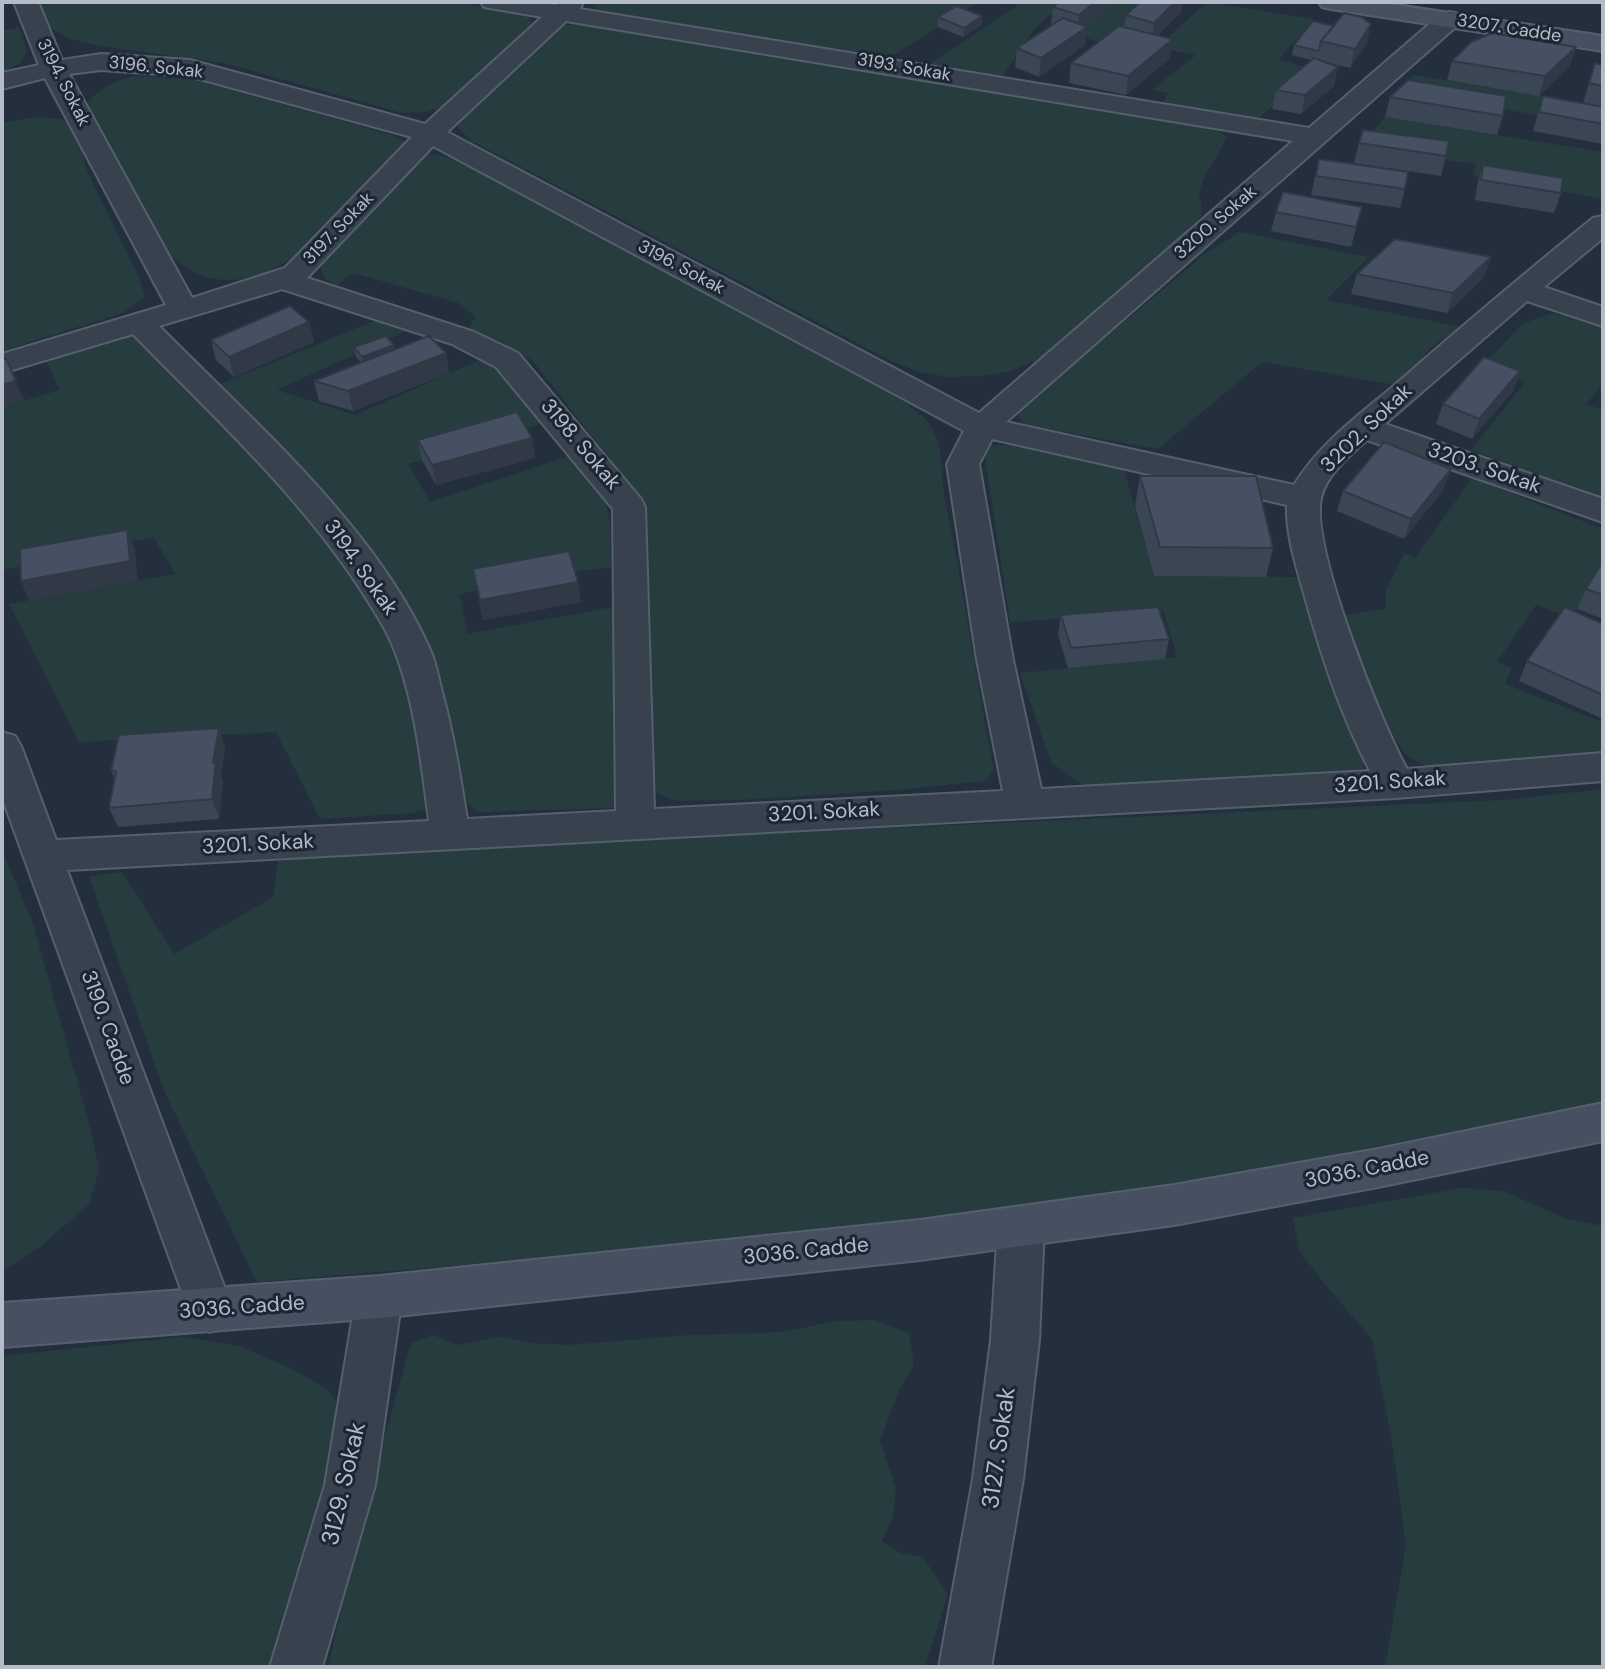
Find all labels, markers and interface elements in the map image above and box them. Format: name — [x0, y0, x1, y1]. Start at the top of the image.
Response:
street label: 3207. Cadde — [1455, 10, 1563, 48]
street label: 3194. Sokak — [32, 36, 94, 130]
street label: 3193. Sokak — [855, 49, 953, 87]
street label: 3196. Sokak — [108, 52, 204, 84]
street label: 3200. Sokak — [1170, 181, 1262, 265]
street label: 3197. Sokak — [299, 188, 379, 270]
street label: 3196. Sokak — [634, 236, 728, 300]
street label: 3202. Sokak — [1316, 379, 1418, 479]
street label: 3198. Sokak — [535, 394, 625, 496]
street label: 3203. Sokak — [1424, 438, 1544, 500]
street label: 3194. Sokak — [318, 515, 402, 621]
street label: 3201. Sokak — [1333, 767, 1447, 799]
street label: 3201. Sokak — [767, 797, 881, 829]
street label: 3201. Sokak — [201, 829, 315, 861]
street label: 3190. Cadde — [75, 967, 139, 1089]
street label: 3036. Cadde — [1303, 1146, 1431, 1194]
street label: 3036. Cadde — [742, 1233, 870, 1271]
street label: 3036. Cadde — [178, 1291, 306, 1325]
street label: 3127. Sokak — [977, 1385, 1023, 1511]
street label: 3129. Sokak — [317, 1420, 373, 1548]

